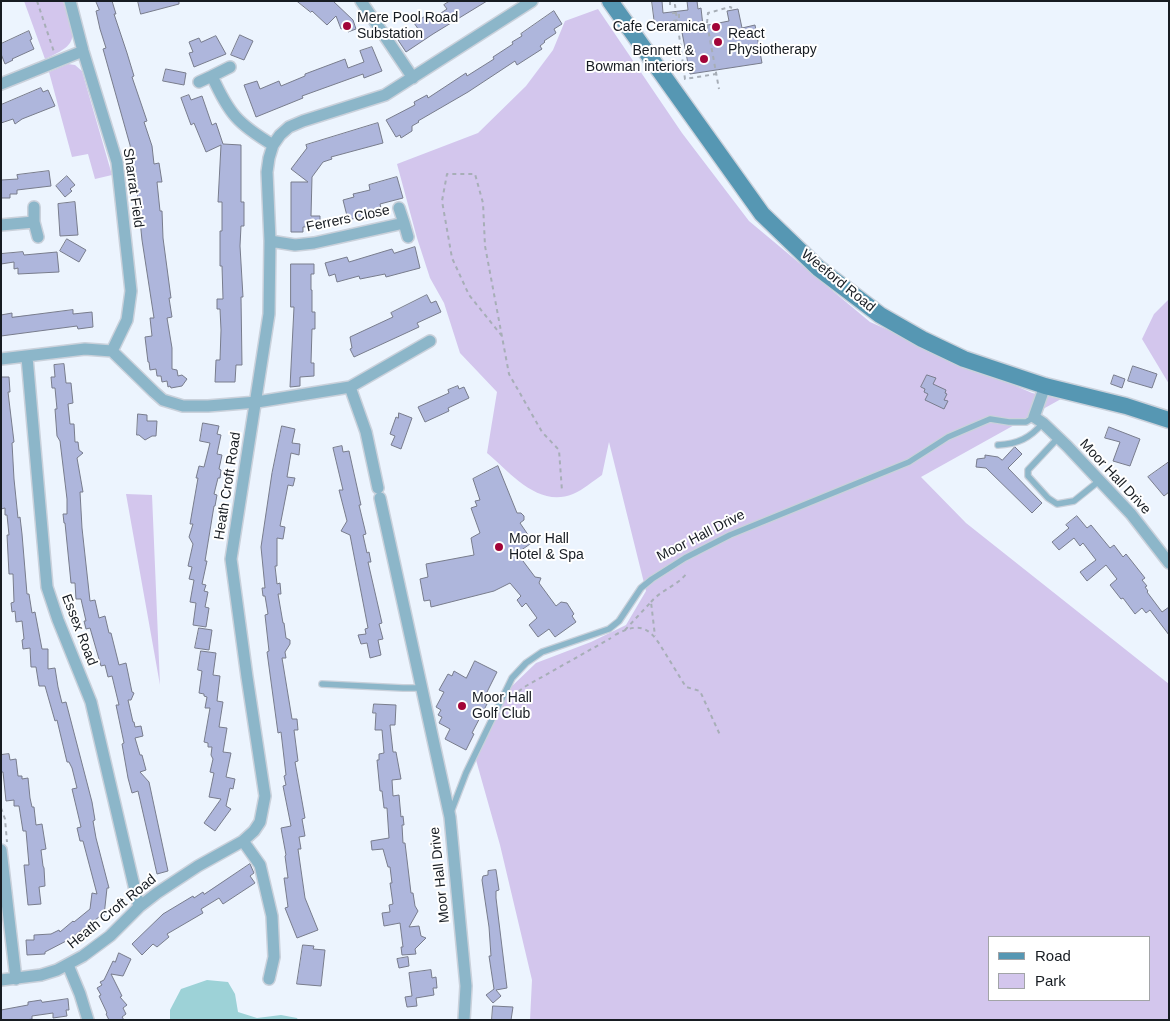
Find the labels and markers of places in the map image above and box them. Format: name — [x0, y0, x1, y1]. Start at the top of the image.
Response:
place label: Mere Pool Road Substation — [357, 10, 458, 42]
place label: Cafe Ceramica — [613, 19, 706, 35]
marker: Mere Pool Road Substation — [341, 20, 353, 32]
marker: Cafe Ceramica — [710, 21, 722, 33]
place label: React Physiotherapy — [728, 26, 817, 58]
marker: React Physiotherapy — [712, 36, 724, 48]
place label: Bennett & Bowman interiors — [586, 43, 694, 75]
marker: Bennett & Bowman interiors — [698, 53, 710, 65]
place label: Moor Hall Hotel & Spa — [509, 531, 584, 564]
marker: Moor Hall Hotel & Spa — [493, 541, 505, 553]
place label: Moor Hall Golf Club — [472, 690, 532, 722]
marker: Moor Hall Golf Club — [456, 700, 468, 712]

